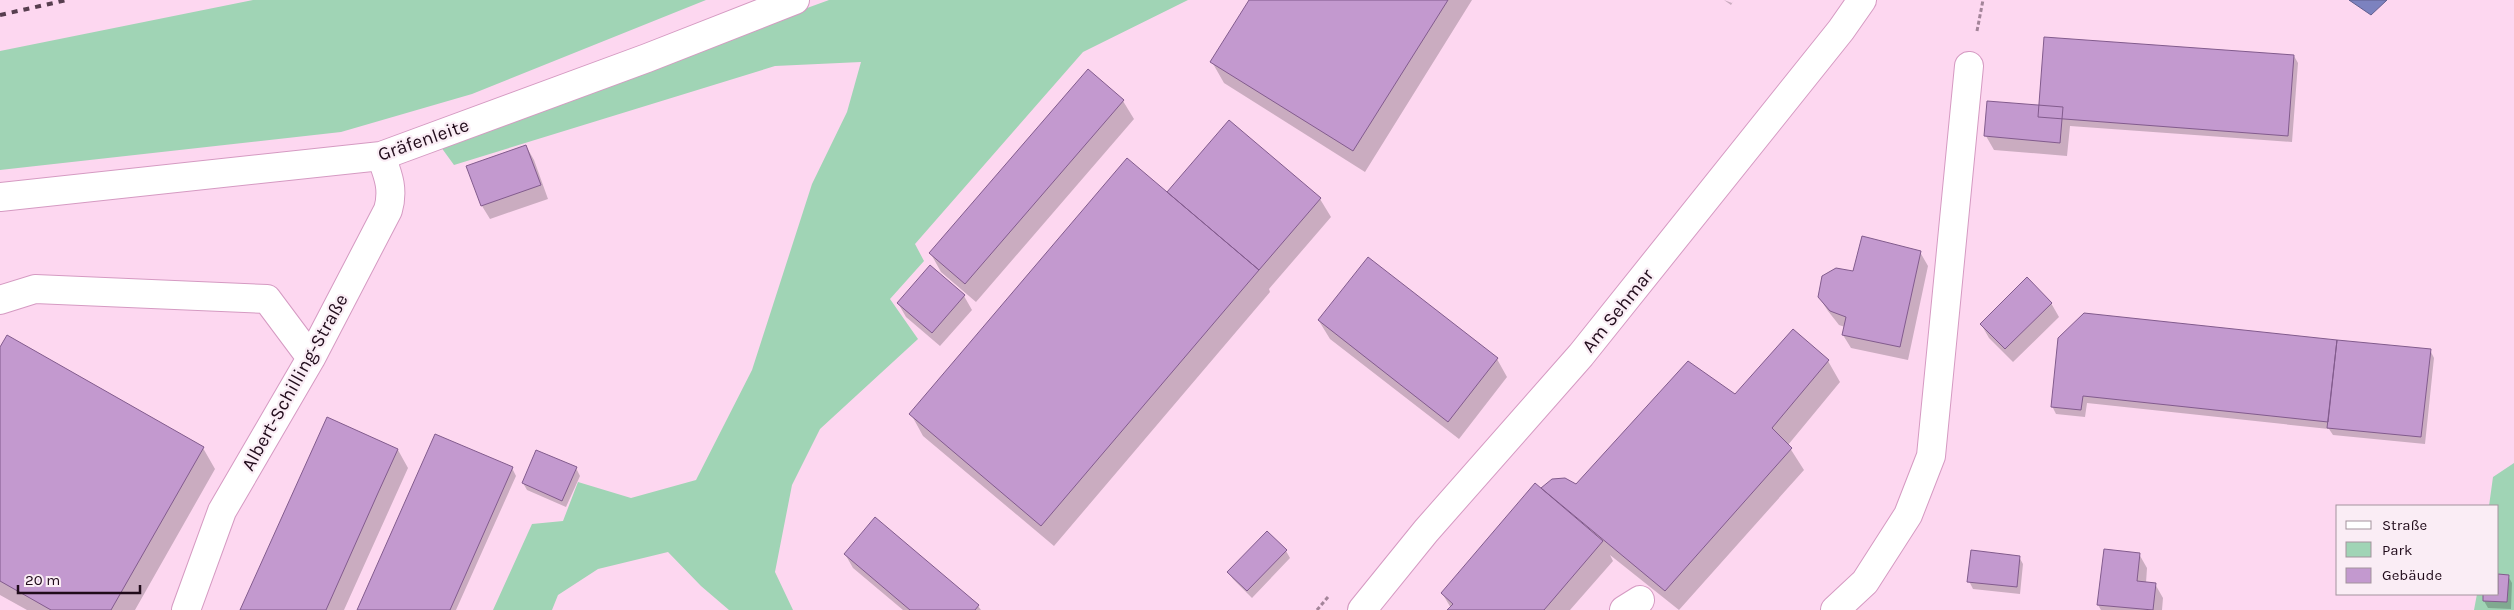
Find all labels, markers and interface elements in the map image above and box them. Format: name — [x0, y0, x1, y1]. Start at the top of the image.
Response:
street label: Gräfenleite — [375, 114, 472, 166]
street label: Am Sehmar — [1577, 264, 1658, 357]
street label: Albert-Schilling-Straße — [237, 290, 353, 475]
legend — [2336, 505, 2499, 595]
text: Straße — [2382, 516, 2427, 534]
text: Park — [2382, 541, 2412, 559]
scale bar — [18, 562, 140, 594]
text: Gebäude — [2382, 566, 2442, 584]
text: 20 m — [25, 571, 60, 589]

